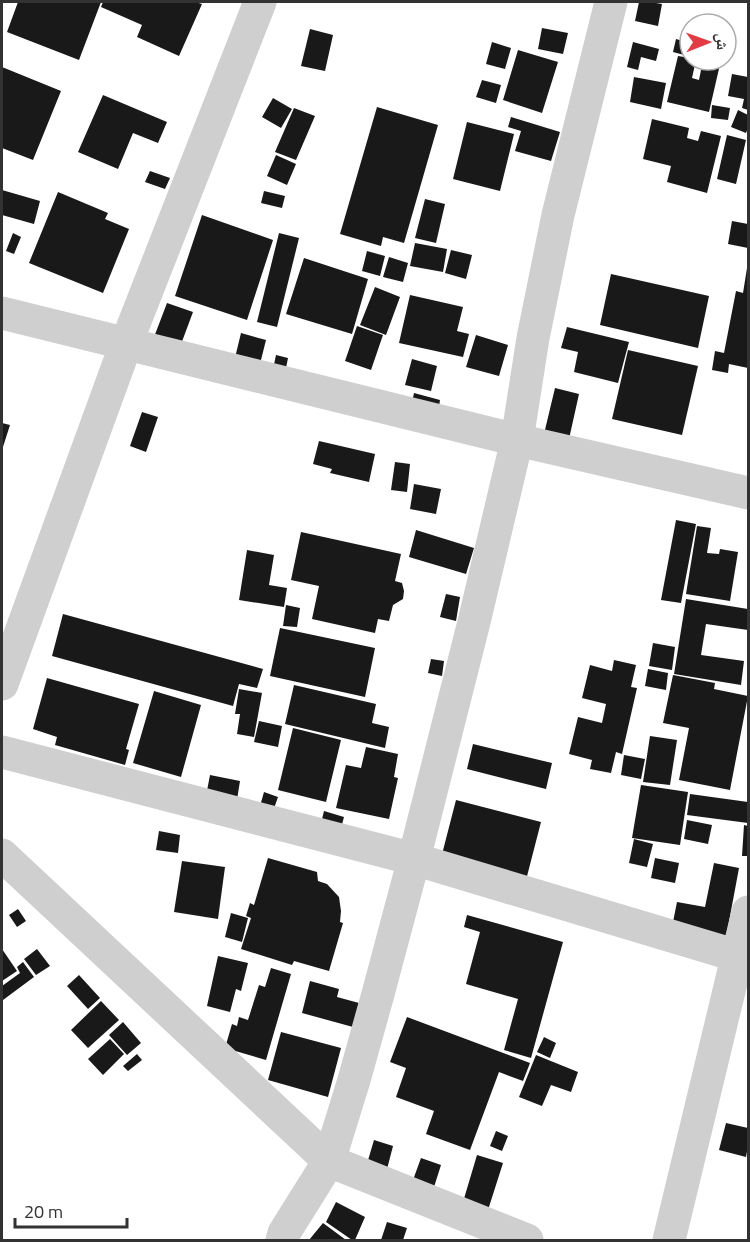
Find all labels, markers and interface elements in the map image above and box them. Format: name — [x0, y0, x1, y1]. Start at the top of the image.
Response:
north arrow — [678, 12, 738, 72]
text: ش — [711, 33, 735, 50]
scale bar — [15, 1191, 128, 1229]
text: 20 m — [24, 1198, 63, 1225]

